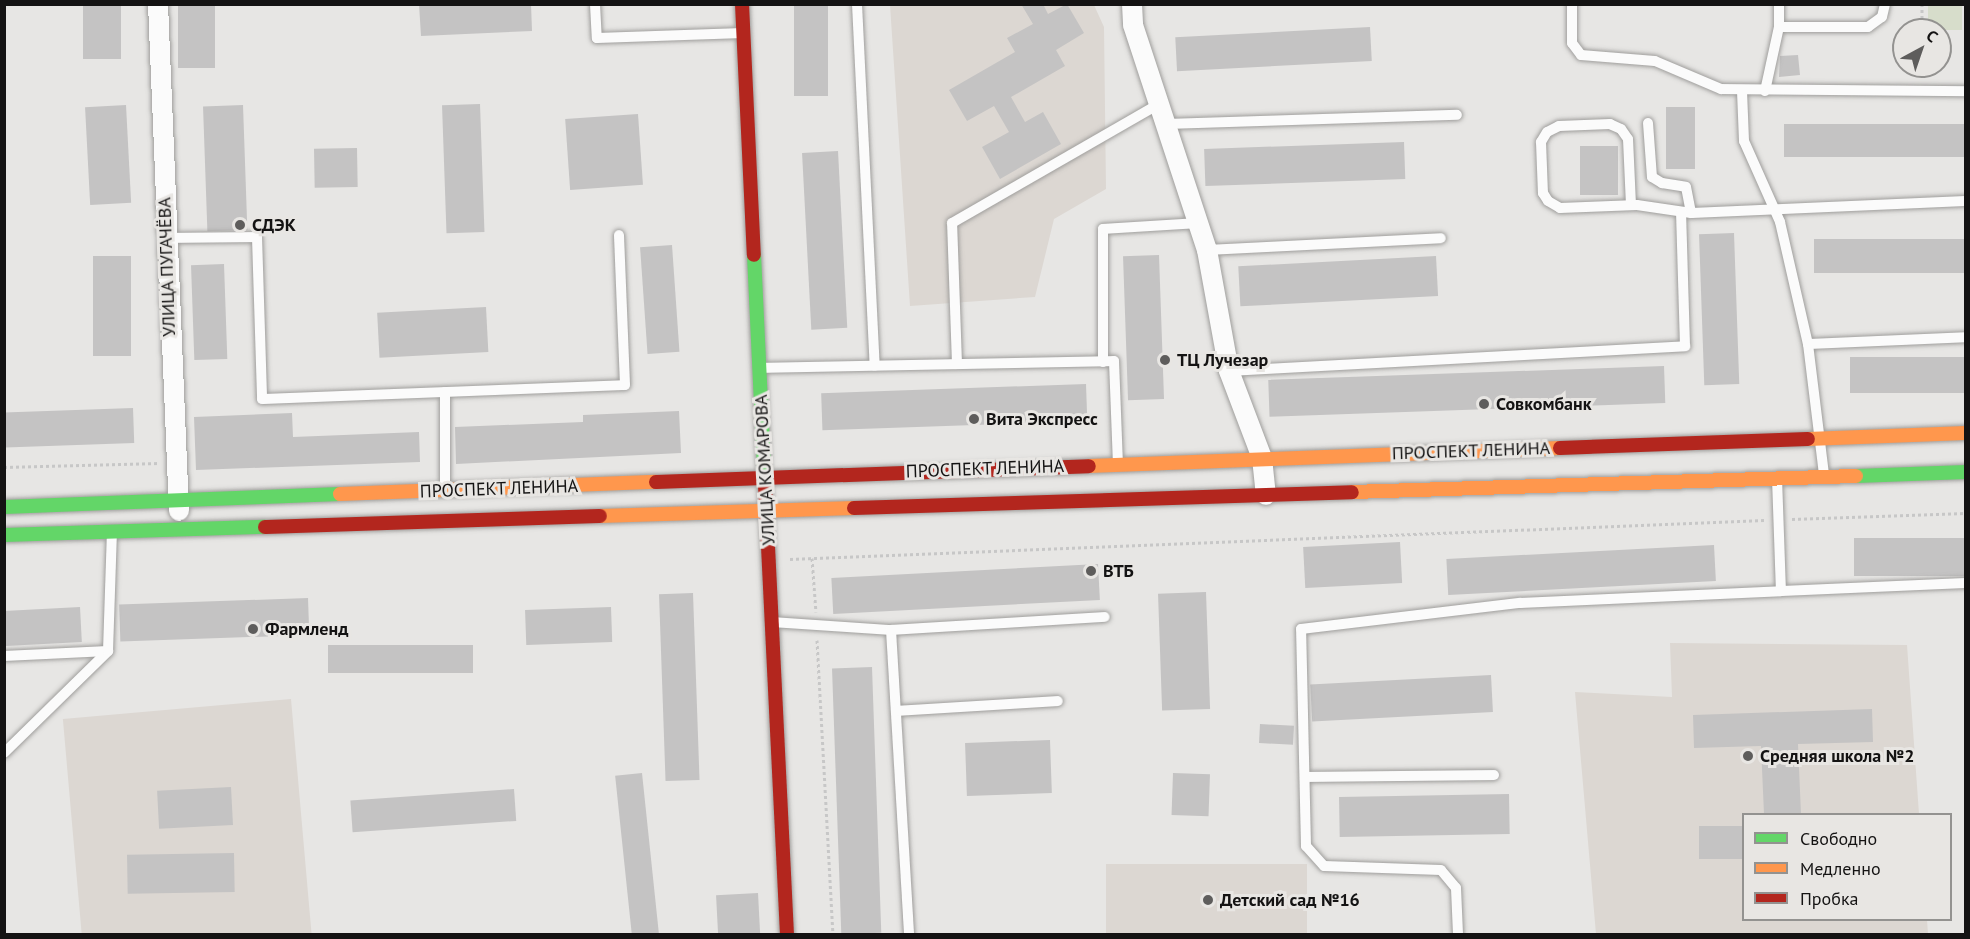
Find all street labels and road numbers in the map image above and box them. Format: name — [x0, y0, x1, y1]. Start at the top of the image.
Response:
street label: УЛИЦА ПУГАЧЁВА — [154, 197, 180, 337]
street label: УЛИЦА КОМАРОВА — [750, 394, 780, 546]
street label: ПРОСПЕКТ ЛЕНИНА — [1391, 437, 1551, 465]
street label: ПРОСПЕКТ ЛЕНИНА — [905, 455, 1065, 483]
street label: ПРОСПЕКТ ЛЕНИНА — [419, 475, 579, 503]

